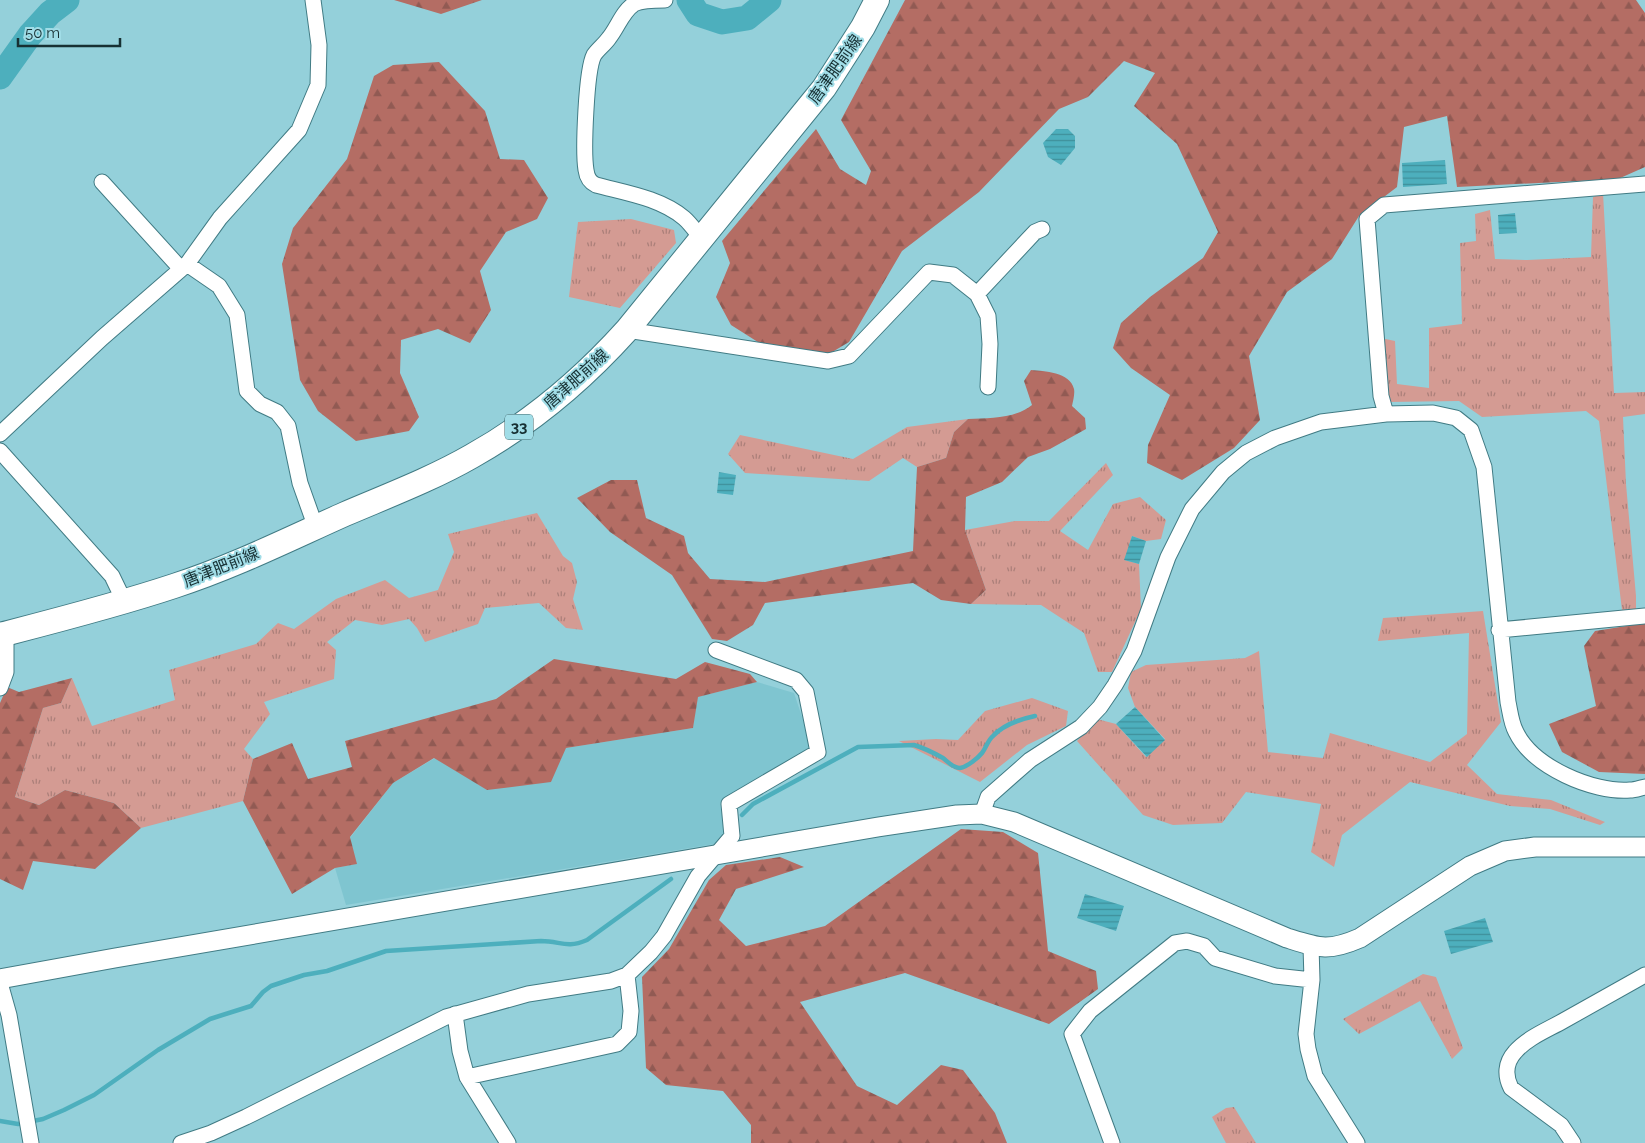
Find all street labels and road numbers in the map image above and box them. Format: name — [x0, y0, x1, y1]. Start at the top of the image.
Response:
street label: 唐津肥前線 — [804, 31, 866, 107]
street label: 唐津肥前線 — [540, 345, 612, 413]
road number: 33 — [505, 414, 533, 440]
street label: 唐津肥前線 — [180, 543, 262, 591]

